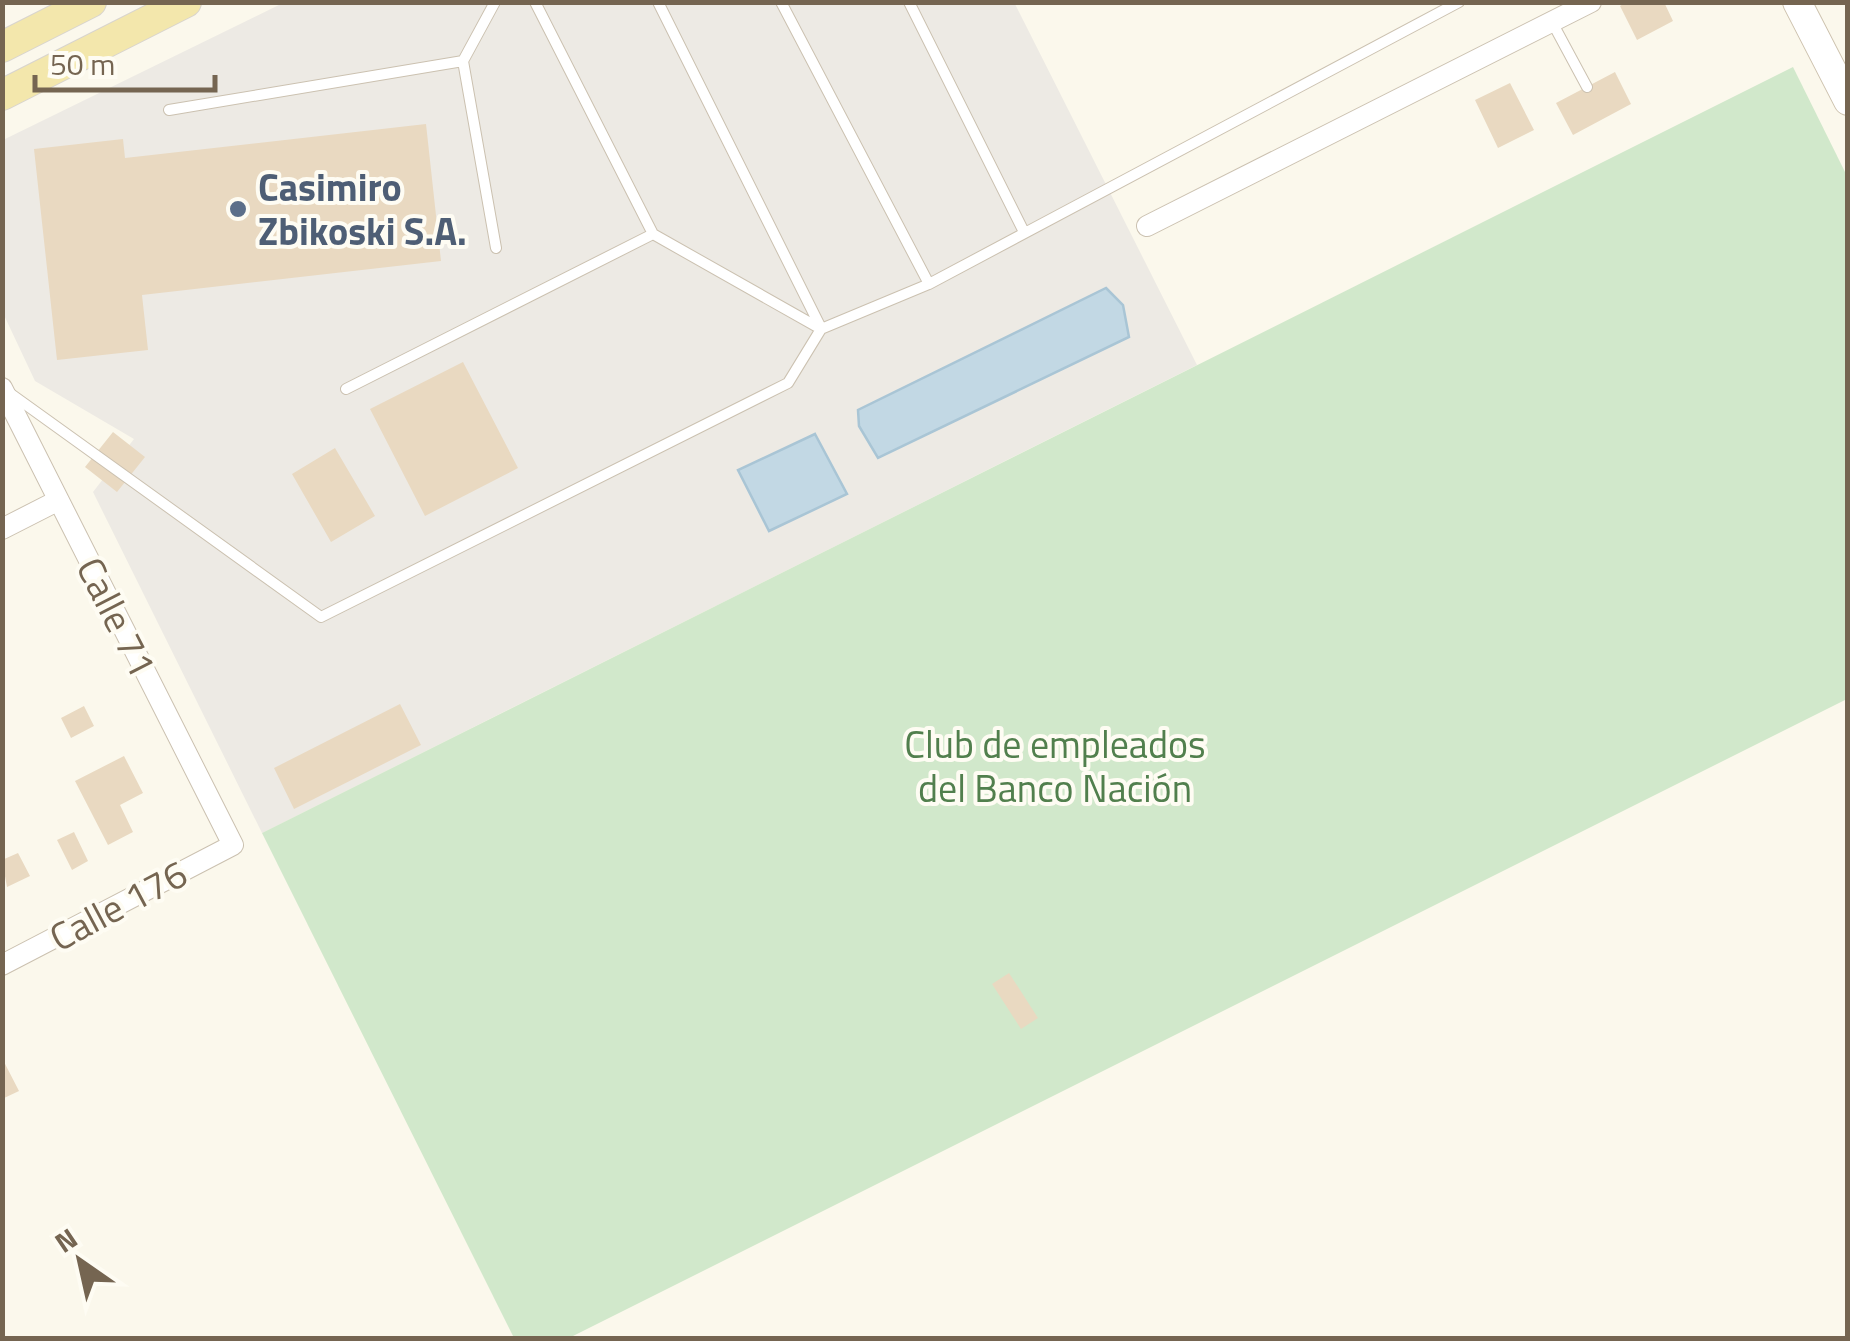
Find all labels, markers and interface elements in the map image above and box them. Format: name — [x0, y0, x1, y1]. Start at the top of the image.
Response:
scale bar — [35, 30, 215, 92]
text: 50 m — [50, 41, 115, 87]
place label: Casimiro Zbikoski S.A. — [258, 158, 467, 260]
marker: Casimiro Zbikoski S.A. — [227, 198, 249, 220]
street label: Calle 71 — [62, 547, 172, 687]
park label: Club de empleados del Banco Nación — [904, 715, 1206, 817]
street label: Calle 176 — [39, 844, 197, 966]
north arrow — [30, 1211, 130, 1311]
text: N — [46, 1217, 86, 1263]

